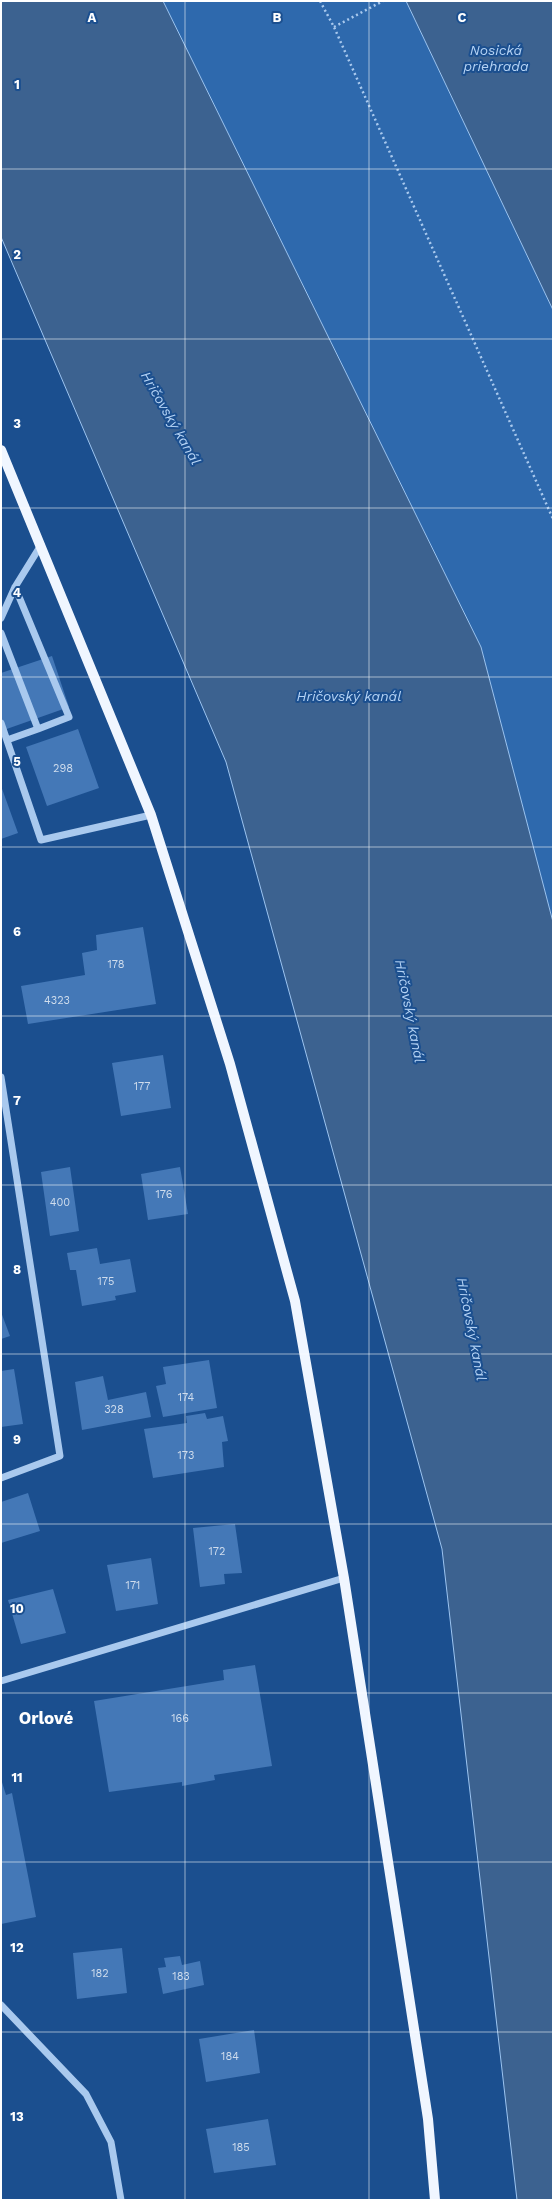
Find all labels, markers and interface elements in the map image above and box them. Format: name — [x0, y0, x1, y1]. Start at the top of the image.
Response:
text: A — [88, 10, 97, 25]
text: B — [273, 10, 282, 25]
text: C — [458, 10, 467, 25]
water label: Nosická priehrada — [462, 42, 529, 74]
text: 1 — [14, 77, 20, 92]
text: 2 — [13, 247, 21, 262]
water label: Hričovský kanál — [138, 369, 204, 467]
text: 3 — [13, 416, 21, 431]
text: 4 — [13, 585, 22, 600]
water label: Hričovský kanál — [297, 688, 401, 704]
text: 5 — [13, 754, 21, 769]
house number: 298 — [53, 762, 73, 775]
text: 6 — [13, 924, 21, 939]
house number: 178 — [107, 958, 125, 971]
water label: Hričovský kanál — [392, 958, 428, 1064]
house number: 4323 — [44, 994, 70, 1007]
house number: 177 — [134, 1080, 150, 1093]
text: 7 — [13, 1093, 21, 1108]
house number: 176 — [156, 1188, 173, 1201]
house number: 400 — [50, 1196, 70, 1209]
text: 8 — [13, 1262, 21, 1277]
house number: 175 — [98, 1275, 114, 1288]
water label: Hričovský kanál — [454, 1276, 490, 1382]
house number: 174 — [178, 1391, 194, 1404]
house number: 328 — [104, 1403, 124, 1416]
text: 9 — [13, 1432, 21, 1447]
house number: 173 — [178, 1449, 194, 1462]
house number: 172 — [209, 1545, 225, 1558]
house number: 171 — [126, 1579, 140, 1592]
text: 10 — [10, 1601, 24, 1616]
district label: Orlové — [19, 1708, 73, 1728]
house number: 166 — [171, 1712, 189, 1725]
text: 11 — [11, 1770, 23, 1785]
text: 12 — [10, 1940, 24, 1955]
house number: 182 — [91, 1967, 109, 1980]
house number: 183 — [172, 1970, 190, 1983]
house number: 184 — [221, 2050, 239, 2063]
text: 13 — [10, 2109, 24, 2124]
house number: 185 — [232, 2141, 250, 2154]

